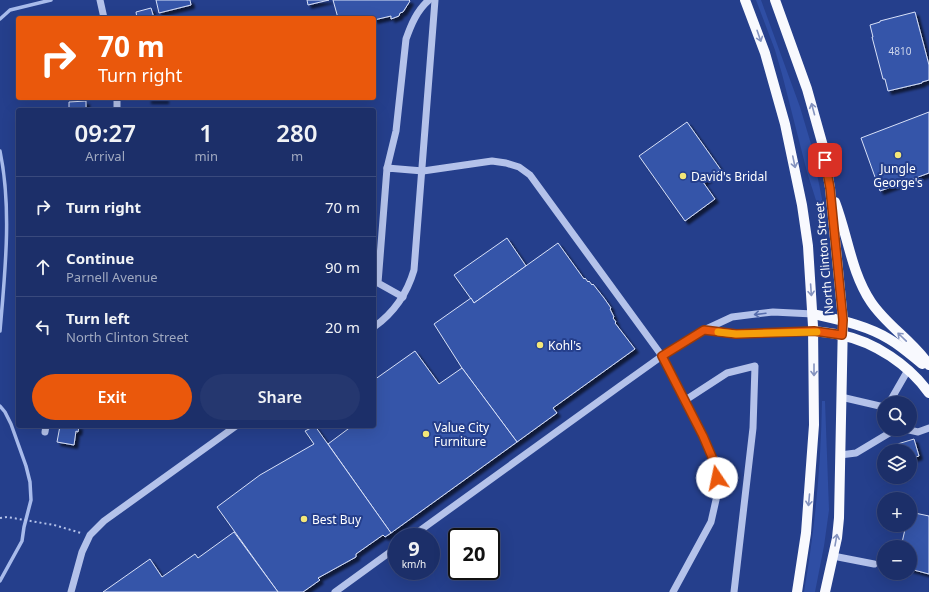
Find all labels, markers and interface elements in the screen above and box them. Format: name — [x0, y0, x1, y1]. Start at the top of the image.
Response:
text: 70 m — [98, 27, 165, 65]
one-way arrow — [756, 30, 763, 43]
icon: right — [32, 32, 84, 84]
house number: 4810 — [889, 44, 912, 58]
text: Turn right — [98, 63, 182, 87]
one-way arrow — [808, 103, 816, 116]
text: 09:27 — [74, 116, 136, 149]
text: 1 — [199, 116, 213, 149]
text: 280 — [276, 116, 318, 149]
pin — [808, 143, 842, 177]
text: Arrival — [85, 147, 125, 165]
text: min — [194, 147, 218, 165]
text: m — [291, 147, 303, 165]
icon: arrive — [814, 149, 836, 171]
marker: Jungle George's — [893, 150, 903, 160]
one-way arrow — [790, 155, 798, 168]
place label: Jungle George's — [873, 160, 923, 191]
place label: David's Bridal — [691, 168, 767, 185]
marker: David's Bridal — [678, 171, 688, 181]
icon: right — [32, 196, 54, 218]
text: Turn right — [66, 197, 141, 217]
text: 70 m — [325, 197, 360, 217]
street label: North Clinton Street — [811, 200, 837, 315]
text: Continue — [66, 248, 134, 268]
icon: ahead — [32, 256, 54, 278]
text: 90 m — [325, 257, 360, 277]
text: Parnell Avenue — [66, 268, 158, 286]
one-way arrow — [808, 283, 815, 296]
text: Turn left — [66, 308, 130, 328]
one-way arrow — [754, 310, 767, 317]
icon: left — [32, 316, 54, 338]
text: 20 m — [325, 317, 360, 337]
text: North Clinton Street — [66, 328, 188, 346]
one-way arrow — [897, 332, 907, 341]
place label: Kohl's — [548, 337, 582, 354]
marker: Kohl's — [535, 340, 545, 350]
one-way arrow — [810, 363, 818, 376]
button: Exit — [32, 374, 192, 420]
button: Share — [200, 374, 360, 420]
map controls — [877, 396, 917, 580]
button: search — [877, 396, 917, 436]
place label: Value City Furniture — [434, 419, 490, 450]
marker: Value City Furniture — [421, 429, 431, 439]
button: layers — [877, 444, 917, 484]
position arrow — [696, 457, 738, 499]
button: + — [877, 492, 917, 532]
one-way arrow — [806, 493, 813, 506]
place label: Best Buy — [312, 511, 362, 528]
marker: Best Buy — [299, 514, 309, 524]
speed limit sign: 20 — [448, 528, 500, 580]
one-way arrow — [833, 534, 841, 547]
text: 9 — [408, 535, 420, 562]
button: − — [877, 540, 917, 580]
text: km/h — [402, 557, 426, 571]

